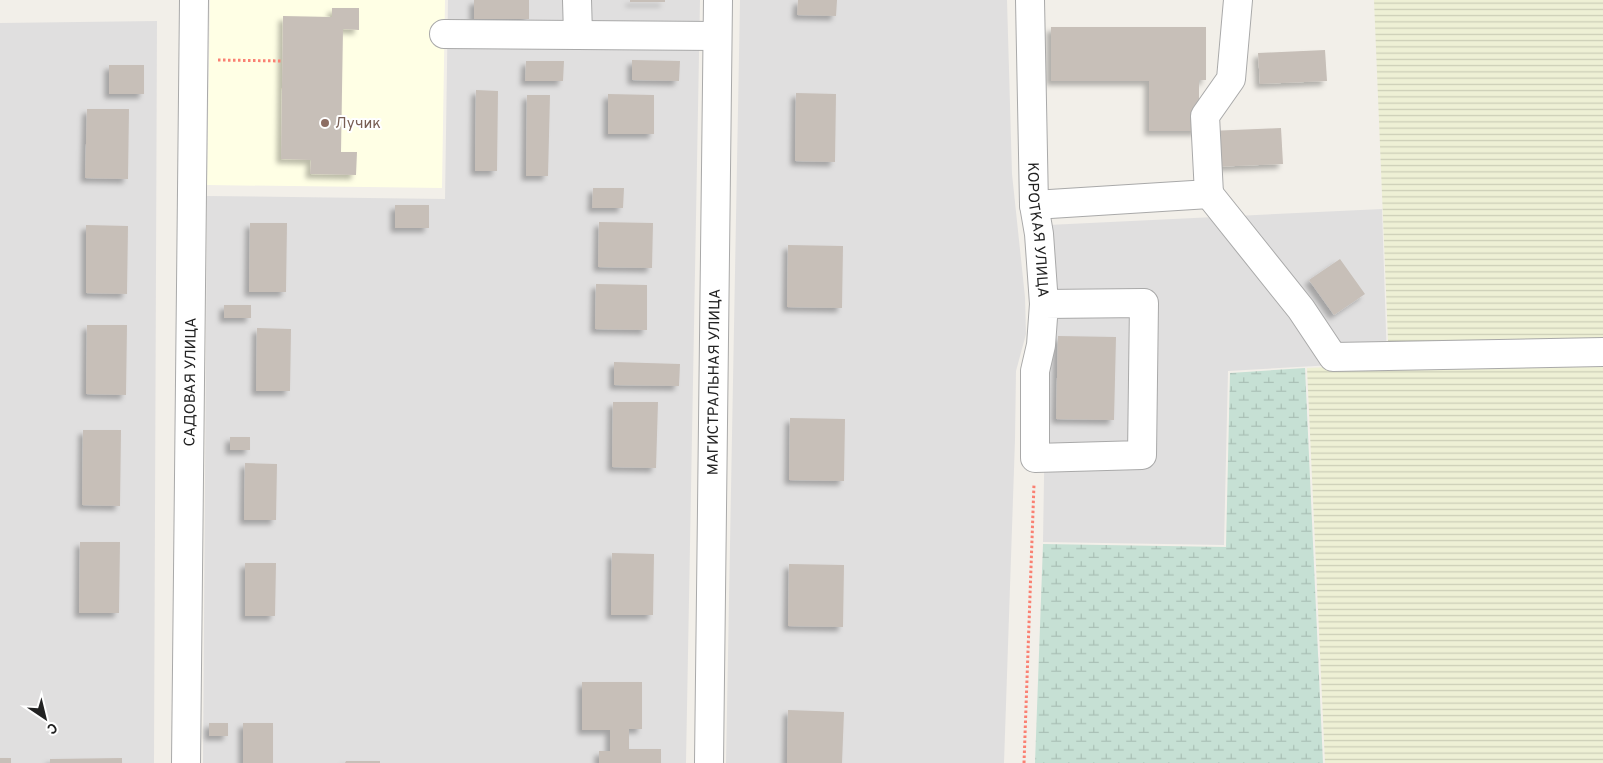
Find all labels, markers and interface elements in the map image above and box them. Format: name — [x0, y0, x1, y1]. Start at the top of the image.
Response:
place label: Лучик — [335, 115, 381, 134]
marker: Лучик — [319, 117, 331, 129]
street label: КОРОТКАЯ УЛИЦА — [1022, 162, 1052, 298]
street label: МАГИСТРАЛЬНАЯ УЛИЦА — [704, 289, 726, 475]
street label: САДОВАЯ УЛИЦА — [181, 317, 202, 447]
north arrow — [20, 693, 70, 743]
text: С — [43, 718, 60, 737]

